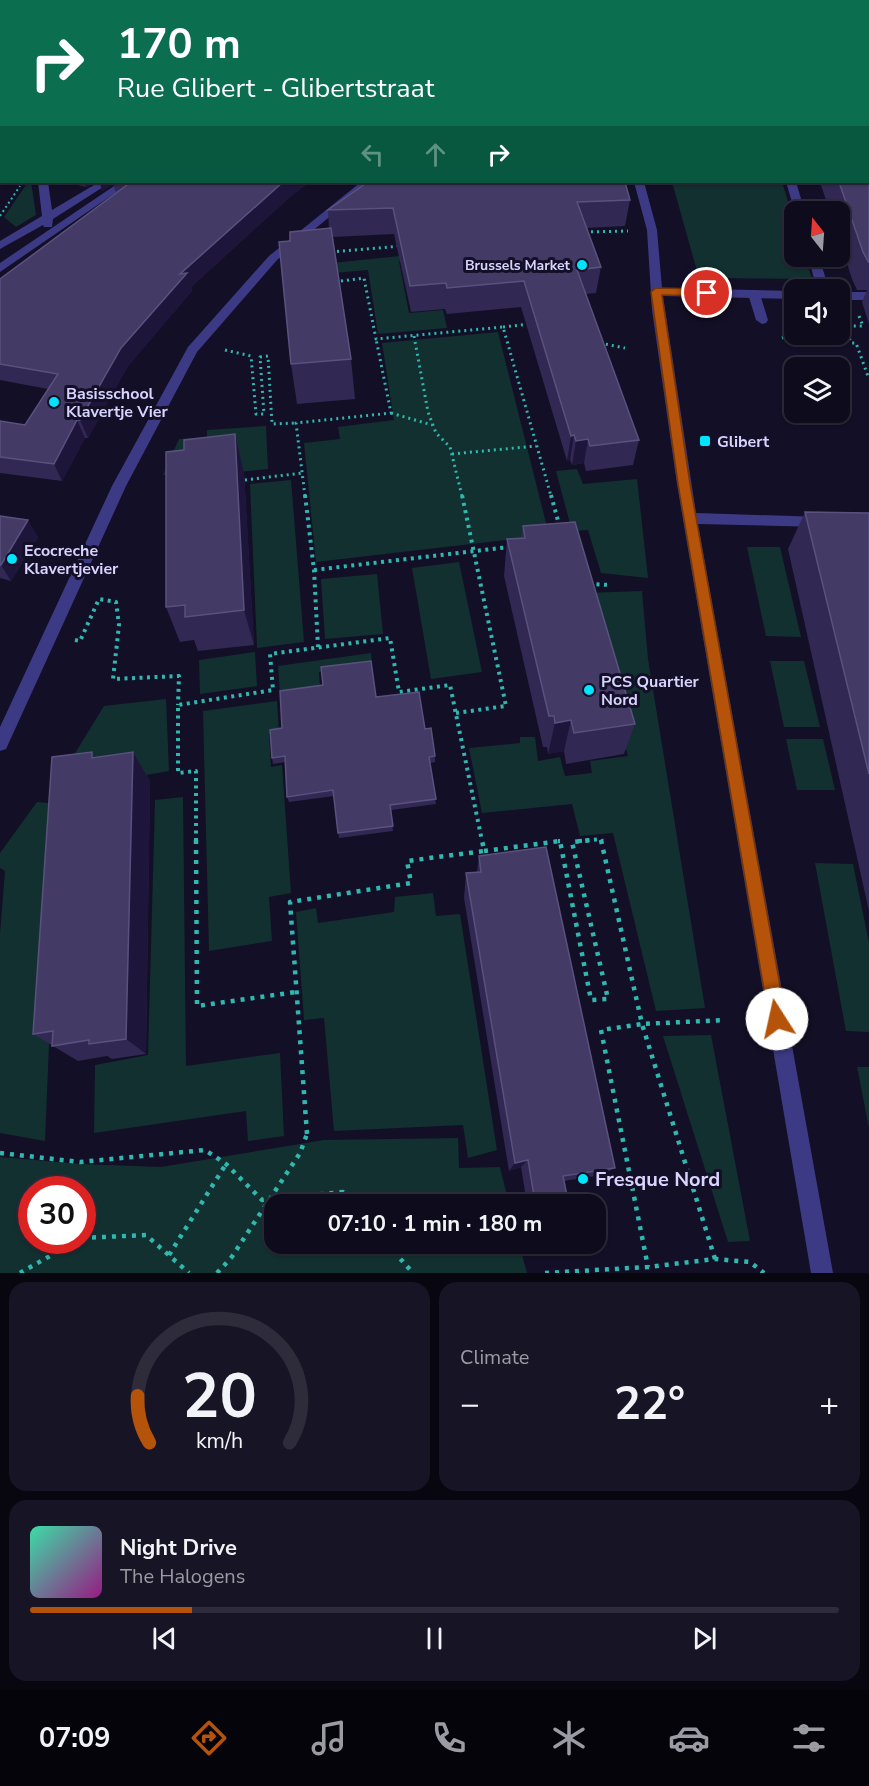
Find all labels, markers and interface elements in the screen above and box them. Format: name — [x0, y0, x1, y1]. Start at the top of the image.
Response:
text: 170 m — [117, 16, 241, 73]
icon: right — [18, 24, 96, 102]
text: Rue Glibert - Glibertstraat — [117, 70, 434, 107]
icon: left — [356, 138, 389, 171]
icon: ahead — [419, 138, 452, 171]
icon: right — [482, 138, 515, 171]
north arrow — [784, 201, 850, 267]
map controls — [784, 201, 850, 423]
place label: Brussels Market — [465, 256, 571, 275]
marker: Brussels Market — [575, 258, 589, 272]
pin — [681, 267, 732, 318]
icon: arrive — [690, 276, 723, 309]
button: sound — [784, 279, 850, 345]
button: layers — [784, 357, 850, 423]
place label: Basisschool Klavertje Vier — [66, 383, 169, 423]
marker: Basisschool Klavertje Vier — [47, 395, 61, 409]
place label: Glibert — [717, 431, 770, 453]
marker: Glibert — [698, 434, 712, 448]
place label: Ecocreche Klavertjevier — [24, 540, 119, 580]
marker: Ecocreche Klavertjevier — [5, 552, 19, 566]
place label: PCS Quartier Nord — [601, 671, 700, 711]
marker: PCS Quartier Nord — [582, 683, 596, 697]
position arrow — [745, 987, 809, 1051]
place label: Fresque Nord — [595, 1166, 720, 1193]
marker: Fresque Nord — [576, 1172, 590, 1186]
speed limit sign: 30 — [18, 1176, 96, 1254]
text: 07:10 · 1 min · 180 m — [328, 1209, 542, 1239]
text: Climate — [460, 1344, 529, 1371]
text: 20 — [182, 1354, 257, 1439]
text: 22° — [614, 1374, 685, 1435]
text: − — [460, 1382, 480, 1427]
text: + — [819, 1382, 839, 1427]
text: km/h — [196, 1427, 243, 1457]
text: Night Drive — [120, 1533, 237, 1563]
text: The Halogens — [120, 1563, 245, 1590]
icon: previous — [148, 1622, 181, 1655]
icon: pause — [418, 1622, 451, 1655]
icon: next — [688, 1622, 721, 1655]
icon: directions — [188, 1717, 230, 1759]
icon: music — [308, 1717, 350, 1759]
icon: phone — [428, 1717, 470, 1759]
icon: climate — [548, 1717, 590, 1759]
icon: car — [668, 1717, 710, 1759]
icon: filters — [788, 1717, 830, 1759]
text: 07:09 — [39, 1720, 110, 1757]

